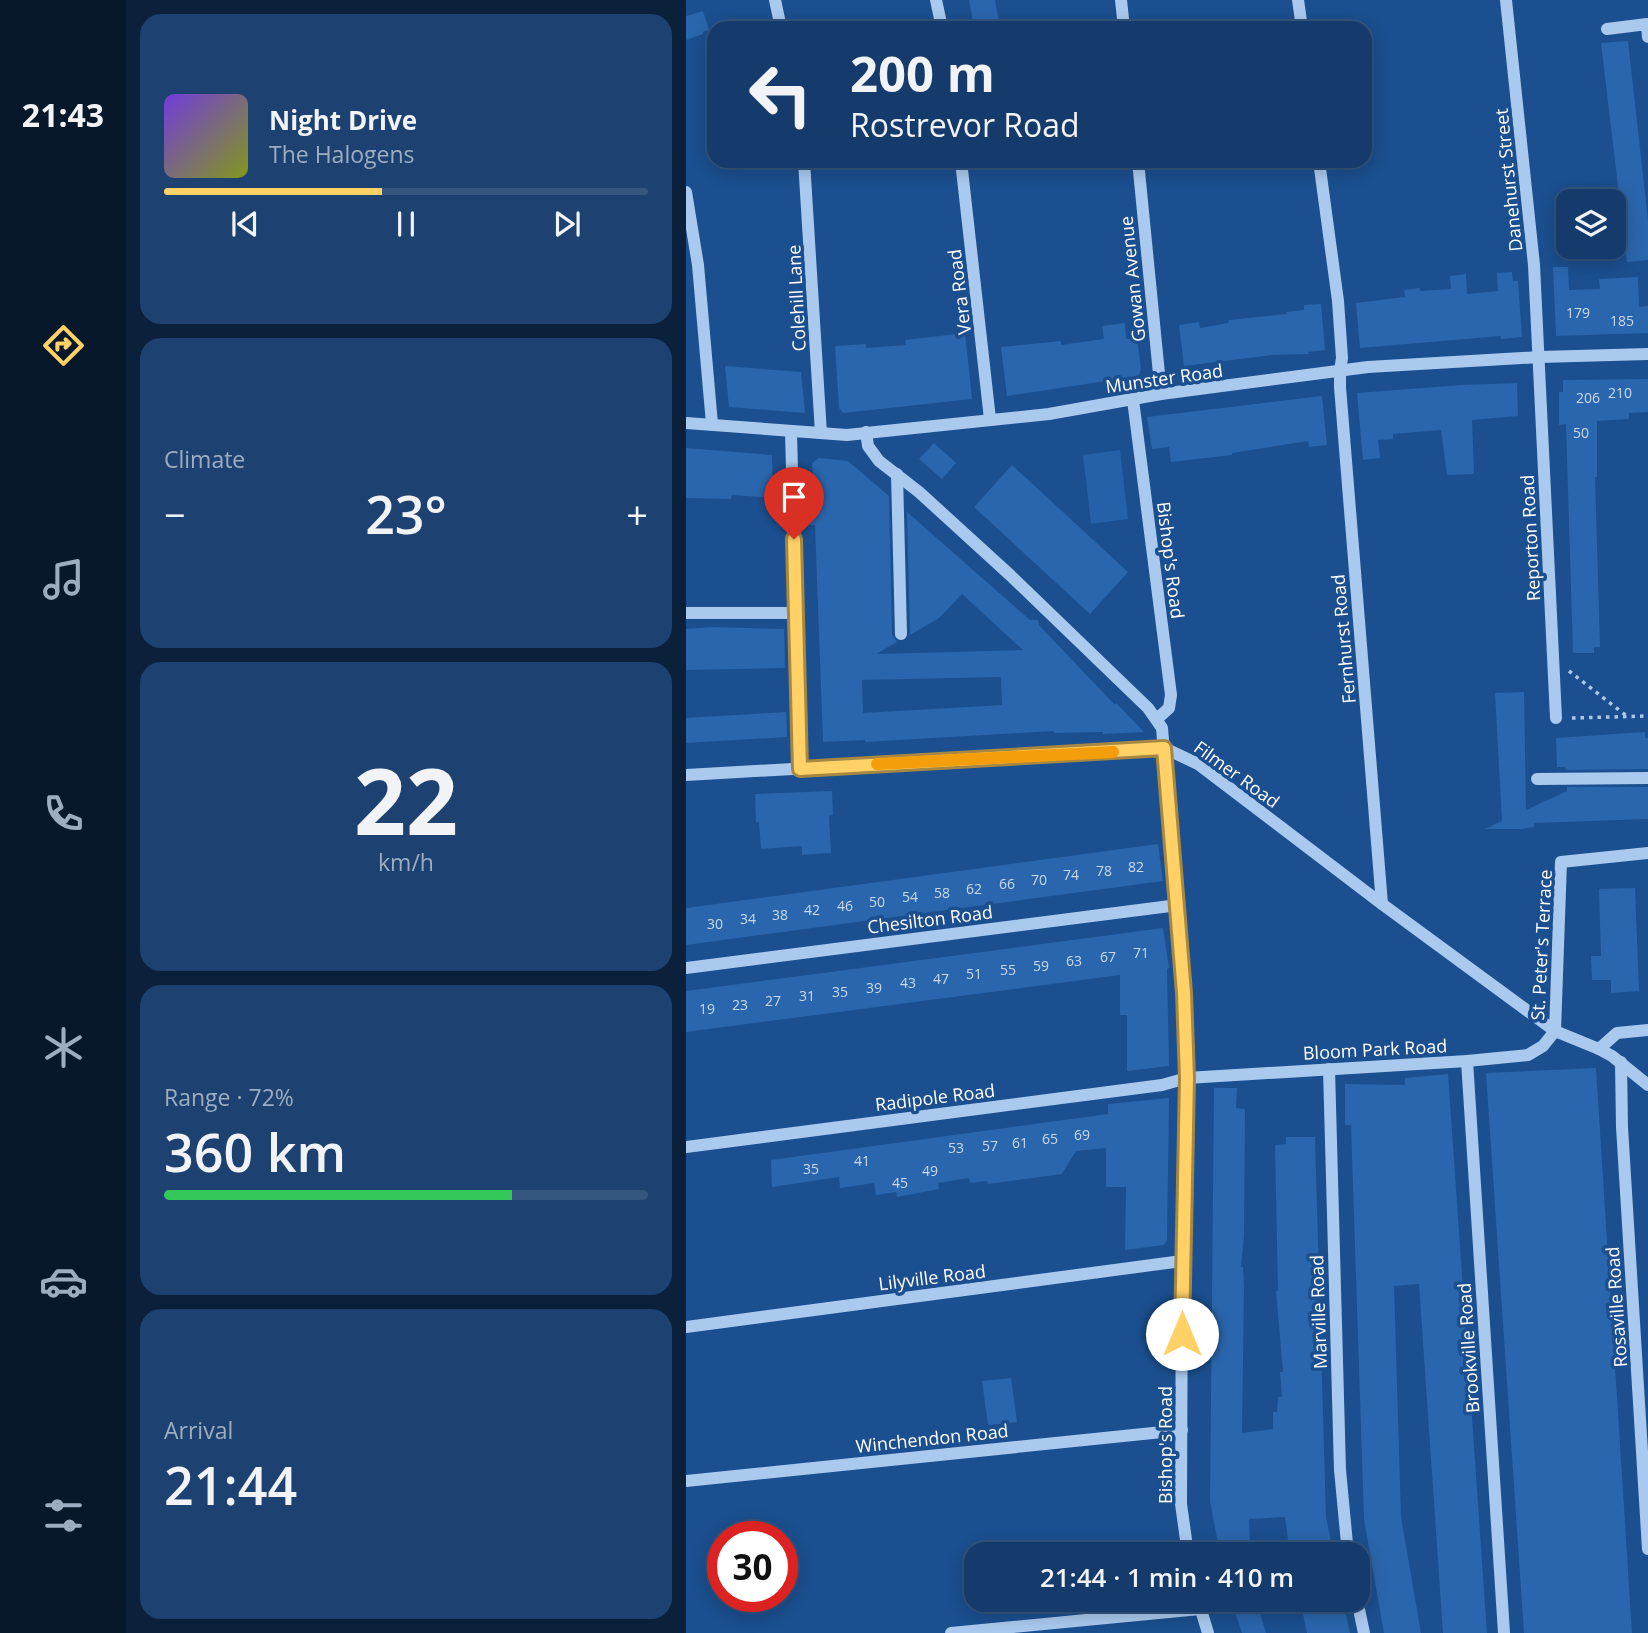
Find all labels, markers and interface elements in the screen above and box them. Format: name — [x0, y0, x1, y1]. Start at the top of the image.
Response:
text: 200 m — [850, 40, 995, 106]
icon: left — [735, 49, 826, 140]
text: 21:43 — [22, 93, 104, 136]
text: Night Drive — [269, 102, 417, 138]
text: Rostrevor Road — [850, 103, 1080, 146]
street label: Danehurst Street — [1489, 107, 1527, 253]
text: The Halogens — [269, 138, 415, 170]
map controls — [1556, 189, 1626, 259]
button: layers — [1556, 189, 1626, 259]
icon: previous — [226, 205, 264, 243]
icon: pause — [387, 205, 425, 243]
icon: next — [548, 205, 586, 243]
street label: Gowan Avenue — [1113, 215, 1151, 343]
street label: Colehill Lane — [781, 244, 811, 352]
street label: Vera Road — [942, 248, 976, 336]
house number: 179 — [1566, 303, 1590, 322]
house number: 185 — [1610, 311, 1634, 330]
icon: directions — [39, 321, 88, 370]
street label: Munster Road — [1104, 358, 1224, 398]
house number: 210 — [1608, 383, 1632, 402]
house number: 206 — [1576, 388, 1600, 407]
house number: 50 — [1573, 423, 1589, 442]
text: Climate — [164, 443, 245, 475]
pin — [764, 467, 824, 539]
street label: Reporton Road — [1515, 474, 1545, 602]
text: 23° — [365, 478, 447, 549]
icon: arrive — [775, 478, 813, 516]
text: − — [164, 488, 186, 540]
text: + — [626, 488, 648, 540]
street label: Bishop's Road — [1152, 500, 1190, 620]
icon: music — [39, 555, 88, 604]
street label: Fernhurst Road — [1325, 573, 1361, 705]
street label: Filmer Road — [1189, 735, 1285, 813]
text: 22 — [354, 738, 458, 862]
icon: phone — [39, 789, 88, 838]
text: km/h — [378, 846, 434, 878]
house number: 82 — [1128, 857, 1144, 876]
house number: 78 — [1096, 861, 1112, 880]
house number: 74 — [1063, 865, 1079, 884]
street label: St. Peter's Terrace — [1525, 869, 1557, 1021]
house number: 70 — [1031, 870, 1047, 889]
house number: 66 — [999, 874, 1015, 893]
house number: 62 — [966, 879, 982, 898]
house number: 58 — [934, 883, 950, 902]
house number: 54 — [902, 887, 918, 906]
house number: 50 — [869, 892, 885, 911]
house number: 46 — [837, 896, 853, 915]
street label: Chesilton Road — [866, 899, 994, 939]
house number: 42 — [804, 900, 820, 919]
house number: 38 — [772, 905, 788, 924]
house number: 34 — [740, 909, 756, 928]
house number: 30 — [707, 914, 723, 933]
house number: 71 — [1133, 943, 1149, 962]
house number: 67 — [1100, 947, 1116, 966]
house number: 63 — [1066, 951, 1082, 970]
house number: 59 — [1033, 956, 1049, 975]
house number: 55 — [1000, 960, 1016, 979]
house number: 51 — [966, 964, 982, 983]
house number: 47 — [933, 969, 949, 988]
house number: 43 — [900, 973, 916, 992]
house number: 39 — [866, 978, 882, 997]
house number: 35 — [832, 982, 848, 1001]
house number: 31 — [799, 986, 815, 1005]
house number: 27 — [765, 991, 781, 1010]
house number: 23 — [732, 995, 748, 1014]
house number: 19 — [699, 999, 715, 1018]
icon: climate — [39, 1023, 88, 1072]
street label: Bloom Park Road — [1302, 1033, 1448, 1065]
street label: Radipole Road — [874, 1078, 996, 1116]
text: Range · 72% — [164, 1081, 294, 1113]
text: 360 km — [164, 1116, 346, 1187]
house number: 69 — [1074, 1125, 1090, 1144]
house number: 65 — [1042, 1129, 1058, 1148]
house number: 61 — [1012, 1133, 1028, 1152]
house number: 57 — [982, 1136, 998, 1155]
house number: 53 — [948, 1138, 964, 1157]
house number: 41 — [854, 1151, 870, 1170]
house number: 35 — [803, 1159, 819, 1178]
house number: 49 — [922, 1161, 938, 1180]
house number: 45 — [892, 1173, 908, 1192]
street label: Rosaville Road — [1600, 1246, 1632, 1368]
street label: Marville Road — [1304, 1255, 1332, 1369]
icon: car — [39, 1257, 88, 1306]
street label: Lilyville Road — [877, 1259, 987, 1295]
street label: Brookville Road — [1451, 1282, 1485, 1414]
position arrow — [1145, 1297, 1219, 1371]
street label: Bishop's Road — [1153, 1386, 1177, 1504]
text: Arrival — [164, 1414, 233, 1446]
street label: Winchendon Road — [854, 1418, 1010, 1458]
text: 21:44 — [164, 1449, 297, 1520]
icon: filters — [39, 1491, 88, 1540]
speed limit sign: 30 — [707, 1521, 798, 1612]
text: 21:44 · 1 min · 410 m — [1040, 1559, 1294, 1595]

